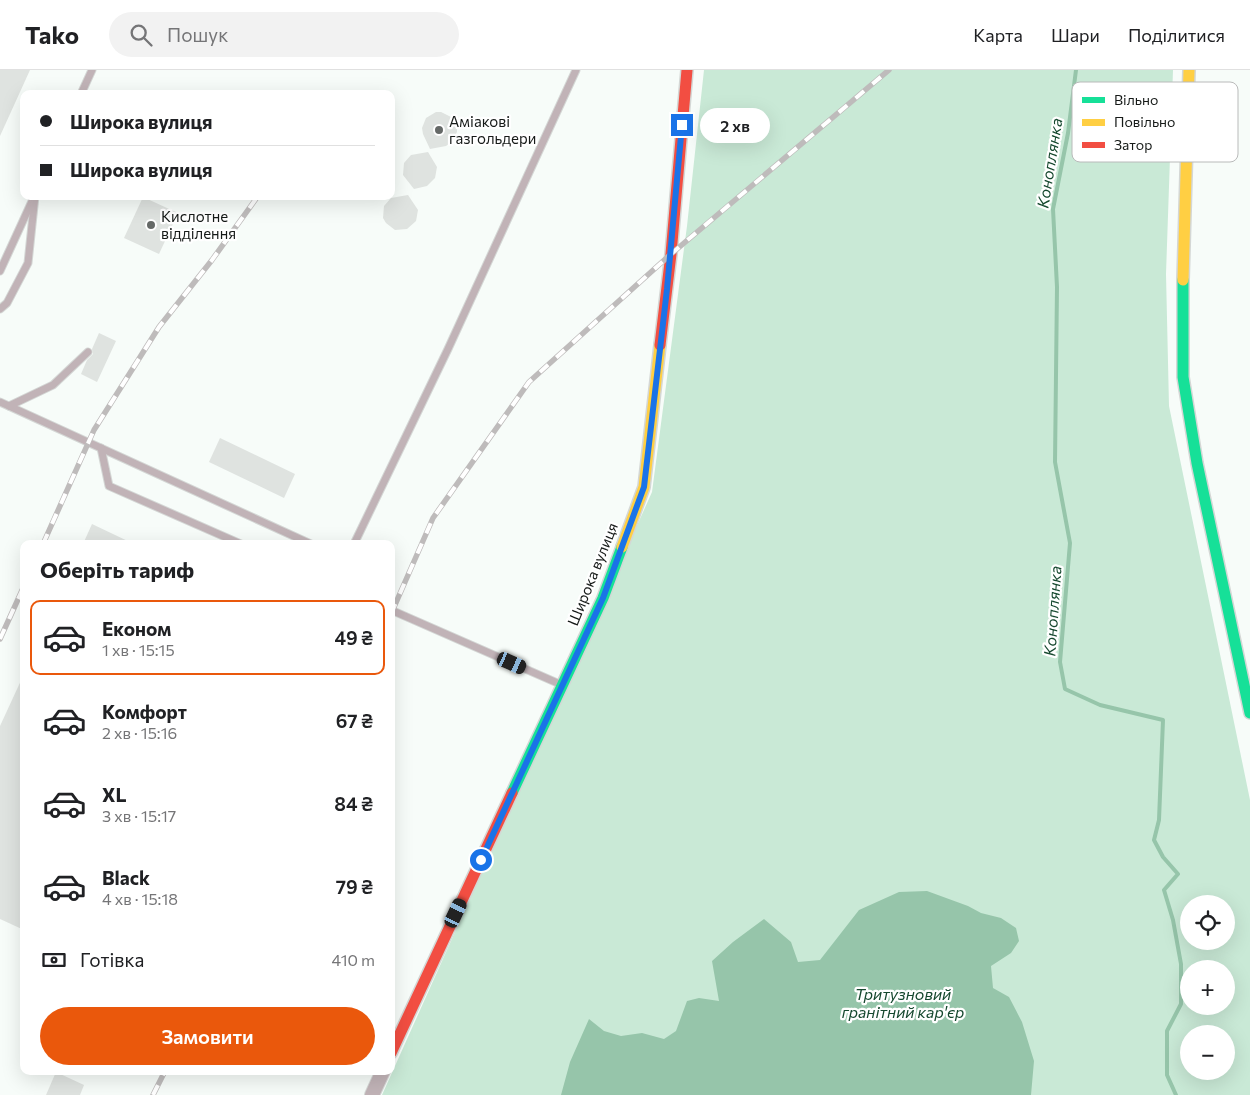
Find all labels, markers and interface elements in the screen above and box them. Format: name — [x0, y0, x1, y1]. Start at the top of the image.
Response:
search box — [109, 12, 459, 57]
text: Tako — [25, 20, 79, 49]
icon: search — [127, 21, 155, 49]
text: Пошук — [167, 23, 228, 46]
text: Карта — [973, 24, 1023, 46]
text: Шари — [1051, 24, 1100, 46]
text: Поділитися — [1128, 24, 1225, 46]
legend — [1072, 82, 1238, 162]
text: Вільно — [1114, 91, 1158, 108]
callout: 2 хв — [700, 108, 770, 142]
text: Широка вулиця — [70, 110, 212, 133]
place label: Аміакові газгольдери — [449, 112, 536, 147]
text: Повільно — [1114, 113, 1175, 130]
route end — [671, 114, 693, 136]
text: 2 хв — [720, 116, 750, 135]
water label: Коноплянка — [1033, 117, 1065, 209]
marker: Аміакові газгольдери — [433, 124, 445, 136]
text: Затор — [1114, 136, 1152, 153]
text: Широка вулиця — [70, 158, 212, 181]
place label: Кислотне відділення — [161, 207, 236, 242]
marker: Кислотне відділення — [145, 219, 157, 231]
street label: Широка вулиця — [563, 520, 621, 628]
text: Оберіть тариф — [40, 556, 194, 583]
water label: Коноплянка — [1039, 565, 1065, 657]
icon: car — [42, 615, 87, 660]
text: Економ — [102, 617, 171, 640]
text: 49 ₴ — [334, 626, 373, 649]
text: 1 хв · 15:15 — [102, 640, 175, 659]
car — [495, 650, 528, 676]
icon: car — [42, 698, 87, 743]
text: Комфорт — [102, 700, 187, 723]
text: 67 ₴ — [336, 709, 373, 732]
text: 2 хв · 15:16 — [102, 723, 177, 742]
icon: car — [42, 781, 87, 826]
text: XL — [102, 783, 127, 806]
text: 84 ₴ — [334, 792, 373, 815]
text: 3 хв · 15:17 — [102, 806, 176, 825]
route start — [470, 849, 492, 871]
icon: car — [42, 864, 87, 909]
text: Black — [102, 866, 150, 889]
text: 79 ₴ — [336, 875, 373, 898]
text: 4 хв · 15:18 — [102, 889, 178, 908]
map controls — [1180, 895, 1235, 1080]
button: locate — [1180, 895, 1235, 950]
car — [442, 896, 469, 930]
icon: cash — [40, 946, 68, 974]
text: Готівка — [80, 948, 144, 971]
text: 410 m — [332, 950, 375, 969]
button: + — [1180, 960, 1235, 1015]
water label: Тритузновий гранітний кар'єр — [842, 984, 964, 1021]
button: Замовити — [40, 1007, 375, 1065]
button: − — [1180, 1025, 1235, 1080]

